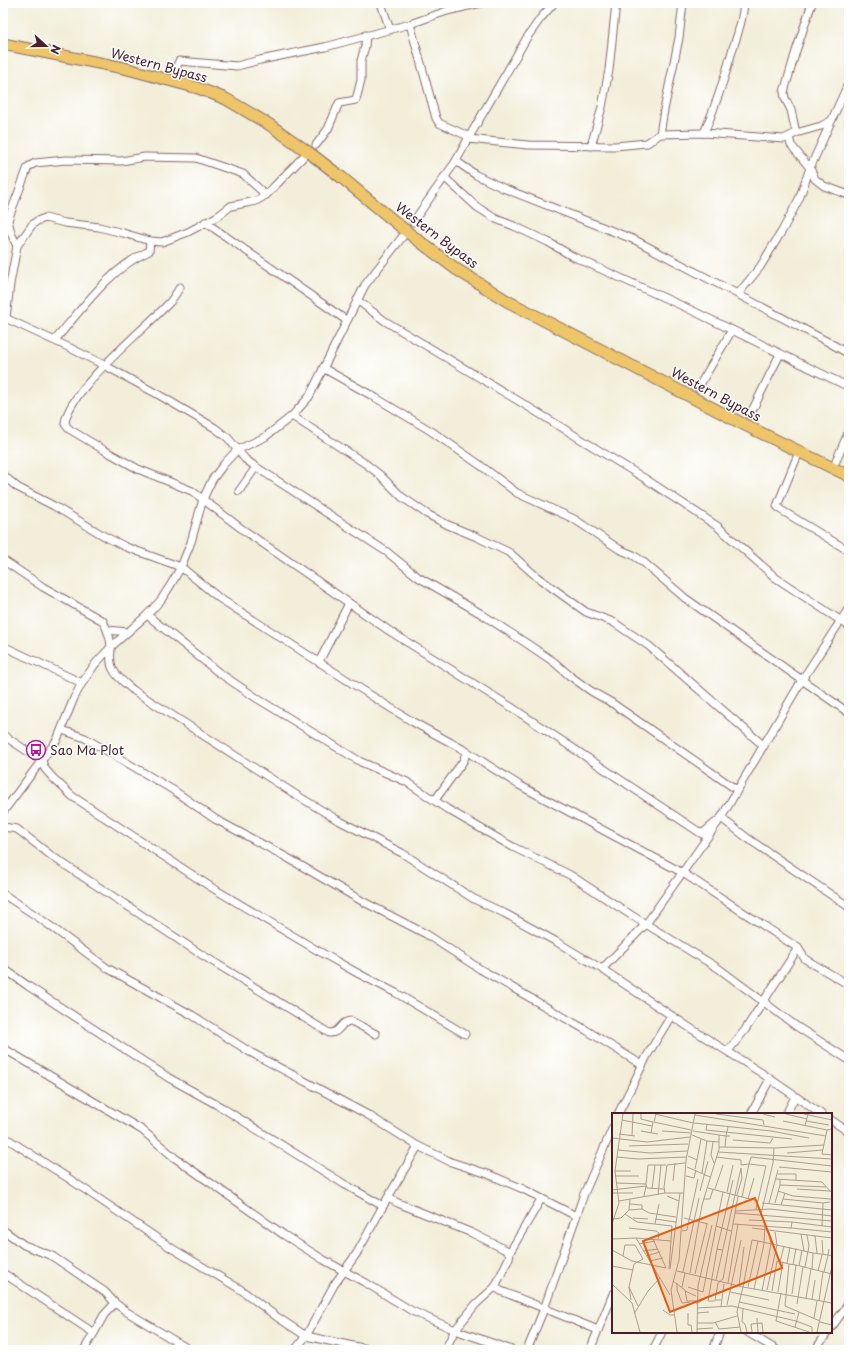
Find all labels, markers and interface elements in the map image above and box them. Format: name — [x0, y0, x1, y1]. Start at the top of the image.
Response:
north arrow — [26, 26, 66, 66]
street label: Western Bypass — [109, 42, 210, 87]
text: N — [46, 43, 65, 57]
street label: Western Bypass — [392, 197, 483, 272]
street label: Western Bypass — [668, 362, 765, 425]
bus stop icon: Sao Ma Plot — [25, 739, 47, 761]
place label: Sao Ma Plot — [50, 740, 124, 759]
inset map — [612, 1113, 832, 1333]

